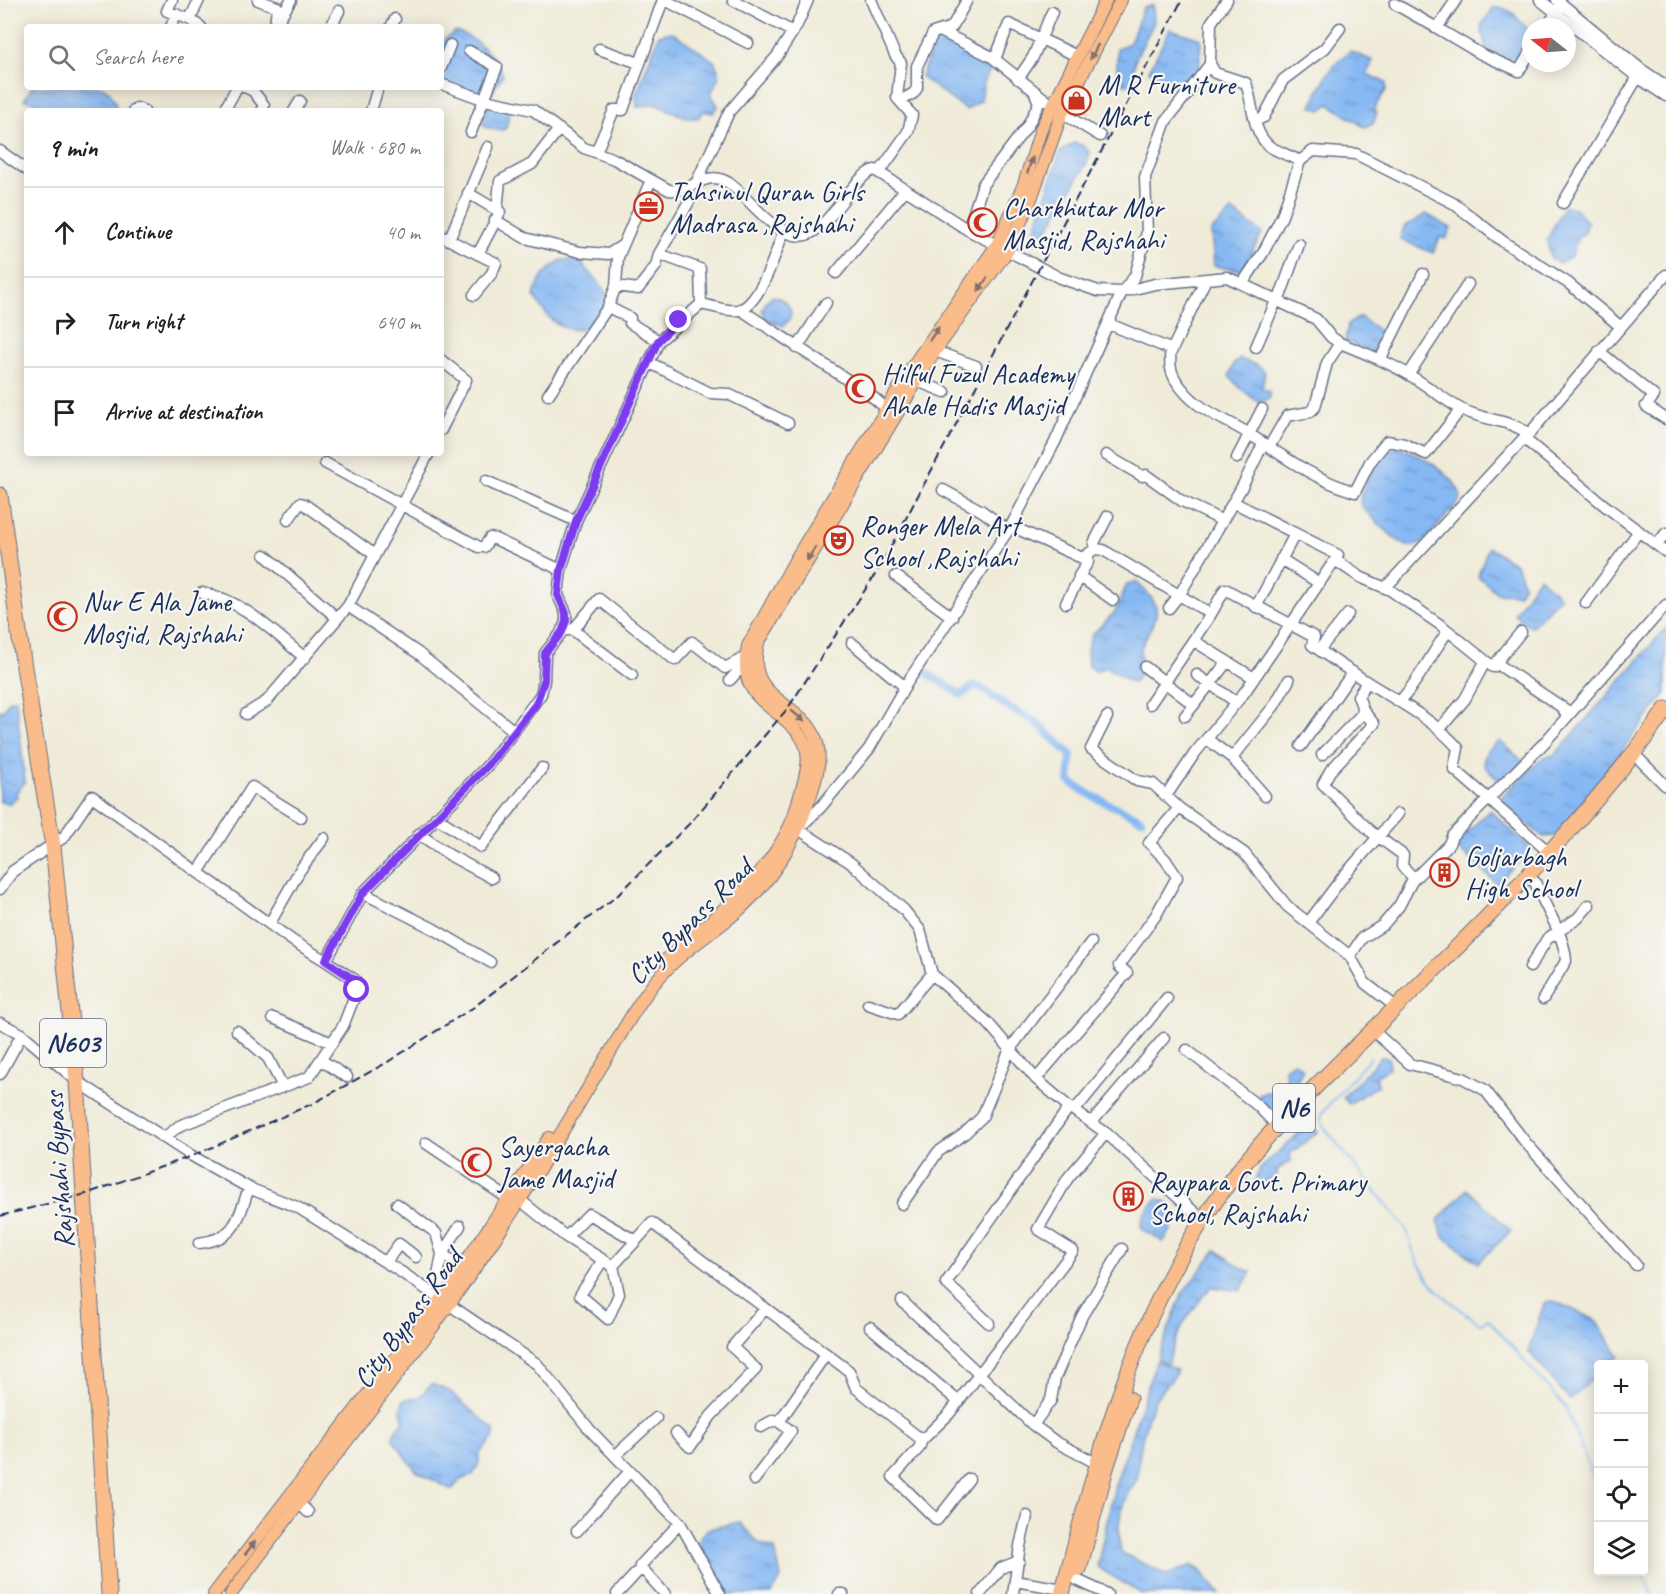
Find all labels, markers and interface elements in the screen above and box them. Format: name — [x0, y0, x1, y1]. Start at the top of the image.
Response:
north arrow — [1522, 18, 1576, 72]
search box — [24, 24, 444, 90]
icon: search — [45, 41, 78, 74]
text: Search here — [93, 43, 183, 71]
one-way arrow — [1089, 44, 1099, 61]
place label: M R Furniture Mart — [1098, 67, 1237, 134]
shop icon: M R Furniture Mart — [1061, 84, 1093, 116]
text: 9 min — [48, 131, 98, 164]
text: Walk · 680 m — [330, 135, 420, 160]
one-way arrow — [1025, 156, 1035, 174]
place label: Tahsinul Quran Girls Madrasa ,Rajshahi — [670, 174, 866, 241]
place label: Charkhutar Mor Masjid, Rajshahi — [1003, 190, 1167, 257]
office icon: Tahsinul Quran Girls Madrasa ,Rajshahi — [633, 191, 665, 223]
mosque icon: Charkhutar Mor Masjid, Rajshahi — [966, 207, 998, 239]
icon: ahead — [48, 216, 81, 249]
text: Continue — [105, 218, 171, 246]
text: 40 m — [386, 220, 420, 245]
one-way arrow — [978, 276, 990, 291]
icon: right — [48, 306, 81, 339]
route end — [665, 306, 691, 332]
text: Turn right — [105, 308, 182, 336]
text: 640 m — [377, 310, 420, 335]
one-way arrow — [928, 326, 939, 342]
place label: Hilful Fuzul Academy Ahale Hadis Masjid — [882, 356, 1076, 423]
mosque icon: Hilful Fuzul Academy Ahale Hadis Masjid — [845, 373, 877, 405]
icon: arrive — [48, 396, 81, 429]
text: Arrive at destination — [105, 398, 262, 426]
place label: Ronger Mela Art School ,Rajshahi — [860, 508, 1023, 575]
theatre icon: Ronger Mela Art School ,Rajshahi — [823, 525, 855, 557]
one-way arrow — [806, 546, 817, 562]
place label: Nur E Ala Jame Mosjid, Rajshahi — [83, 584, 245, 651]
mosque icon: Nur E Ala Jame Mosjid, Rajshahi — [46, 601, 78, 633]
one-way arrow — [790, 709, 805, 722]
place label: Goljarbagh High School — [1465, 839, 1583, 906]
street label: City Bypass Road — [619, 848, 762, 992]
building icon: Goljarbagh High School — [1428, 856, 1460, 888]
route start — [343, 976, 369, 1002]
road number: N603 — [40, 1019, 106, 1067]
road number: N6 — [1273, 1084, 1315, 1132]
street label: Rajshahi Bypass — [35, 1088, 81, 1250]
place label: Sayergacha Jame Masjid — [496, 1129, 617, 1196]
mosque icon: Sayergacha Jame Masjid — [461, 1146, 493, 1178]
place label: Raypara Govt. Primary School, Rajshahi — [1149, 1164, 1369, 1231]
building icon: Raypara Govt. Primary School, Rajshahi — [1112, 1181, 1144, 1213]
street label: City Bypass Road — [345, 1239, 472, 1395]
map controls — [1594, 1360, 1648, 1576]
button: + — [1594, 1360, 1648, 1414]
button: − — [1594, 1414, 1648, 1468]
button: locate — [1594, 1468, 1648, 1522]
button: layers — [1594, 1522, 1648, 1576]
one-way arrow — [243, 1540, 255, 1555]

